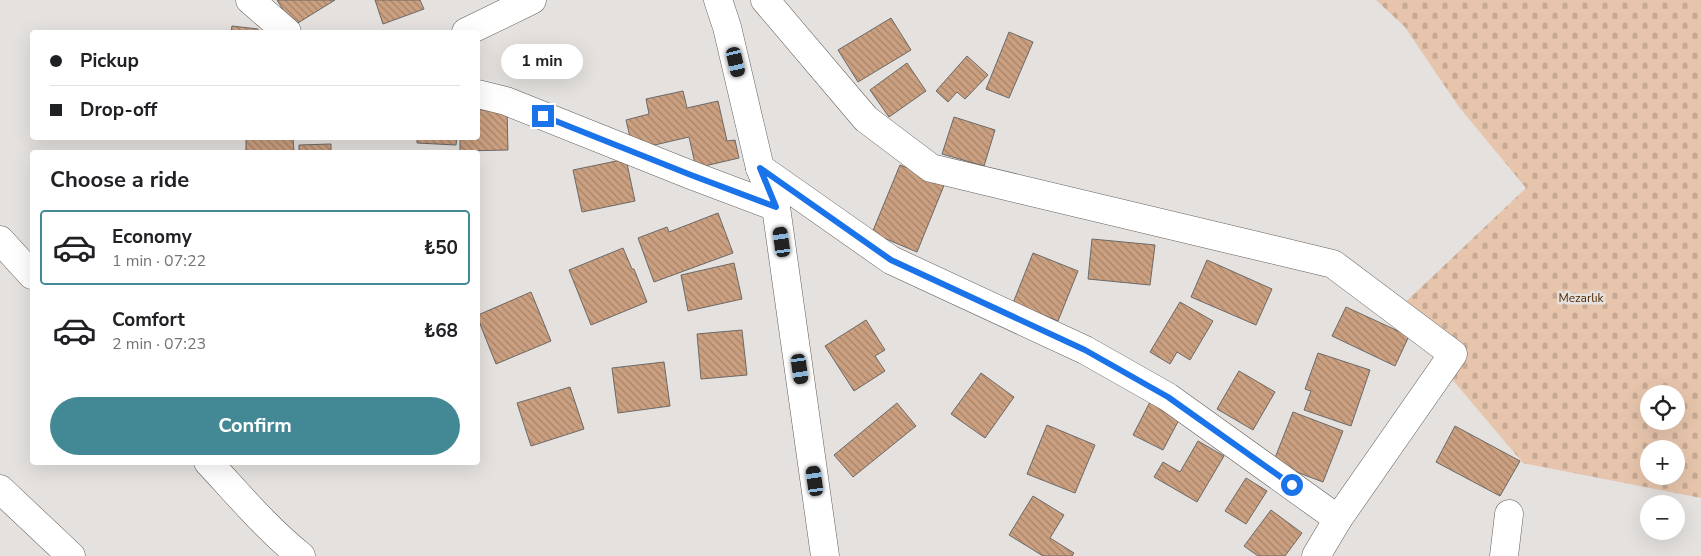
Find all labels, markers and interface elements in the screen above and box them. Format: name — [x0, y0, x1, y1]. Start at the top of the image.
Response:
callout: 1 min — [502, 44, 584, 78]
car — [725, 46, 746, 78]
text: Pickup — [80, 48, 139, 74]
text: 1 min — [521, 50, 563, 72]
text: Drop-off — [80, 97, 157, 123]
route end — [532, 105, 554, 127]
text: Choose a ride — [50, 165, 189, 195]
text: Economy — [112, 224, 192, 250]
icon: car — [52, 225, 97, 270]
car — [772, 226, 791, 258]
text: ₺50 — [424, 235, 458, 261]
text: 1 min · 07:22 — [112, 250, 206, 272]
park label: Mezarlık — [1558, 290, 1605, 306]
text: Comfort — [112, 307, 185, 333]
icon: car — [52, 308, 97, 353]
text: ₺68 — [424, 318, 458, 344]
text: 2 min · 07:23 — [112, 333, 206, 355]
car — [790, 353, 809, 385]
map controls — [1640, 385, 1685, 540]
button: locate — [1640, 385, 1685, 430]
button: Confirm — [50, 397, 460, 455]
button: + — [1640, 440, 1685, 485]
car — [805, 465, 824, 497]
route start — [1281, 474, 1303, 496]
button: − — [1640, 495, 1685, 540]

